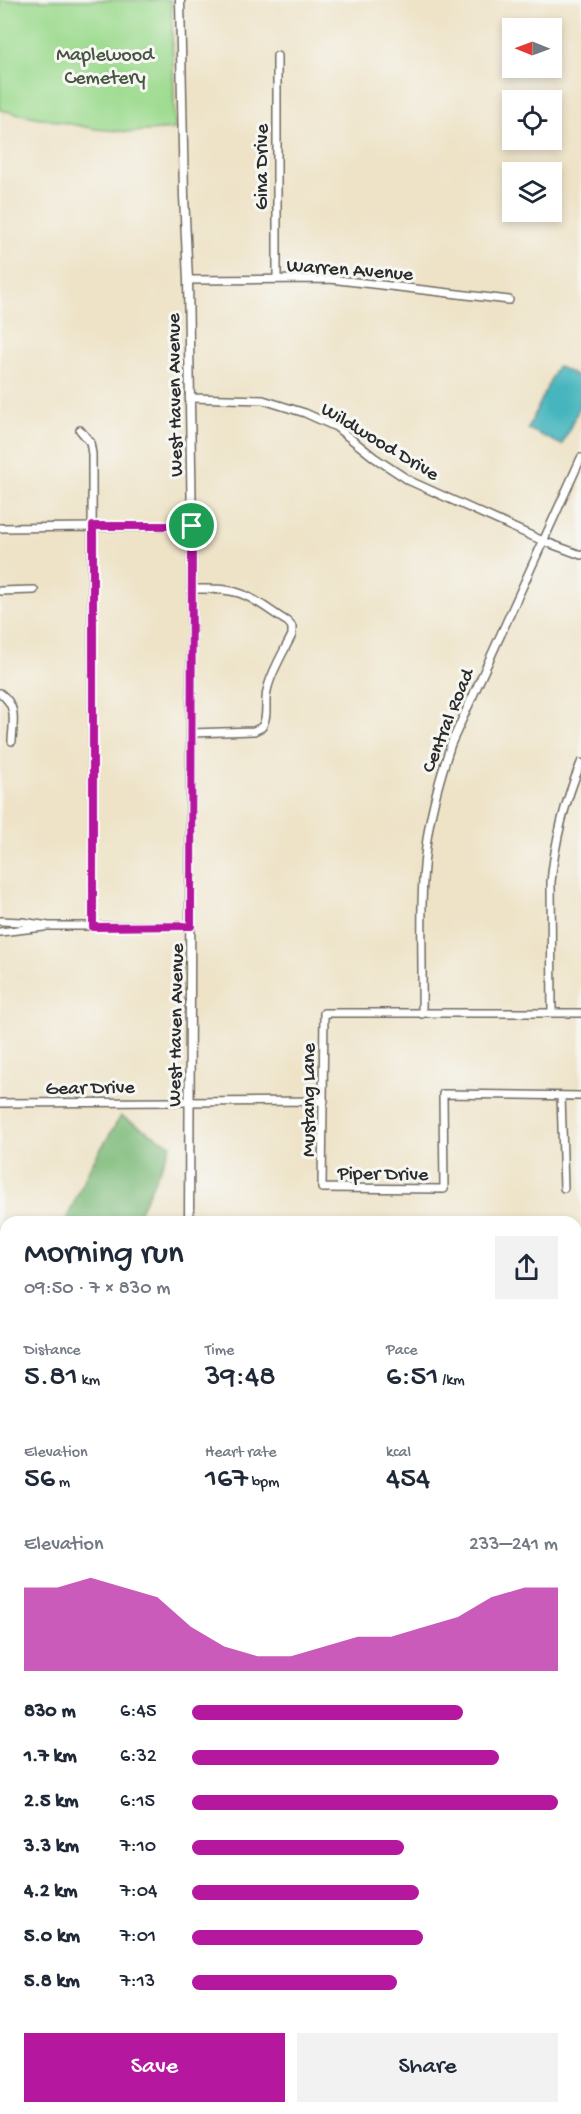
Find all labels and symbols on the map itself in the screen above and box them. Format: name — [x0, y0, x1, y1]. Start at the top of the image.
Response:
north arrow — [502, 18, 562, 78]
park label: Maplewood Cemetery — [56, 45, 156, 91]
street label: Gina Drive — [252, 123, 275, 210]
street label: Warren Avenue — [286, 256, 415, 287]
street label: West Haven Avenue — [164, 312, 189, 477]
street label: Wildwood Drive — [316, 399, 443, 488]
pin — [166, 500, 217, 551]
street label: Central Road — [418, 664, 481, 777]
street label: West Haven Avenue — [165, 942, 190, 1107]
street label: Mustang Lane — [299, 1042, 322, 1157]
street label: Gear Drive — [45, 1077, 136, 1102]
street label: Piper Drive — [336, 1163, 429, 1188]

